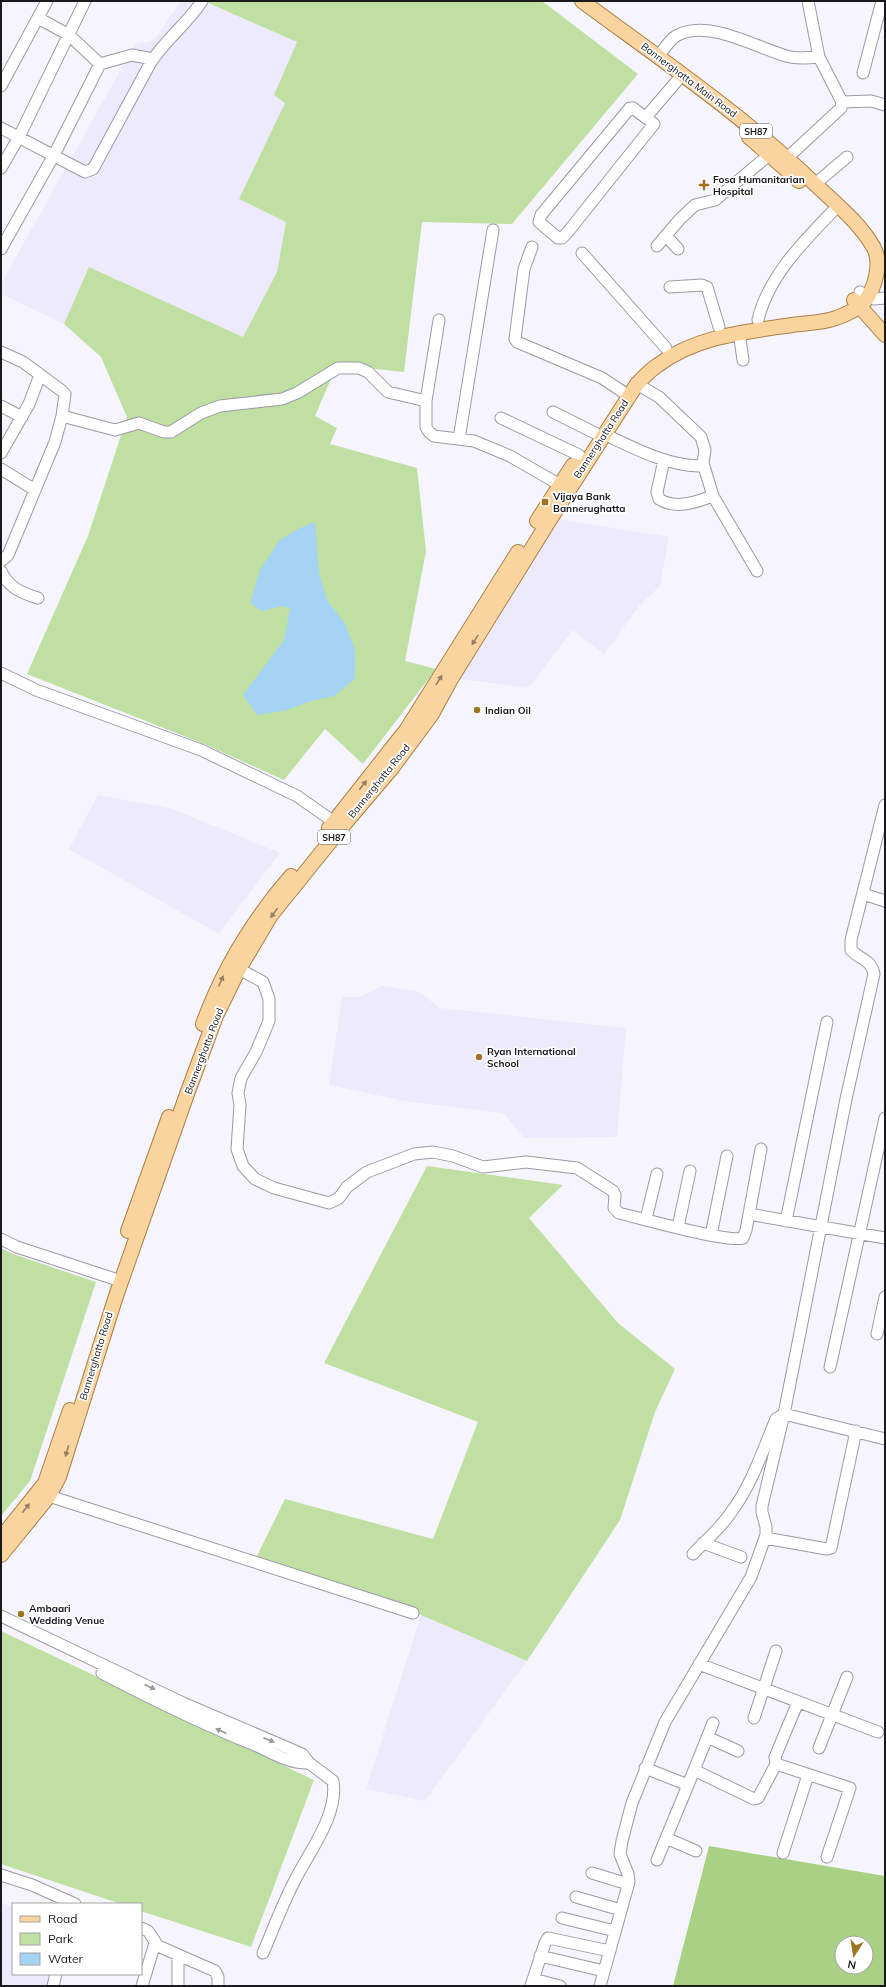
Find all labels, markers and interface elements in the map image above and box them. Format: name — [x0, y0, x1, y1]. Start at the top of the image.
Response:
street label: Bannerghatta Main Road — [638, 40, 740, 120]
road number: SH87 — [740, 124, 772, 138]
place label: Fosa Humanitarian Hospital — [713, 173, 805, 198]
marker: Fosa Humanitarian Hospital — [698, 179, 710, 191]
street label: Bannerghatta Road — [571, 397, 631, 481]
place label: Vijaya Bank Bannerughatta — [552, 490, 625, 515]
marker: Vijaya Bank Bannerughatta — [540, 497, 550, 507]
one-way arrow — [471, 635, 479, 645]
one-way arrow — [435, 674, 442, 686]
place label: Indian Oil — [485, 704, 531, 717]
marker: Indian Oil — [472, 705, 482, 715]
street label: Bannerghatta Road — [345, 741, 413, 821]
one-way arrow — [358, 780, 367, 791]
road number: SH87 — [318, 830, 350, 844]
one-way arrow — [269, 908, 278, 919]
one-way arrow — [218, 975, 225, 987]
street label: Bannerghatta Road — [182, 1006, 226, 1096]
place label: Ryan International School — [487, 1045, 576, 1070]
marker: Ryan International School — [474, 1052, 484, 1062]
street label: Bannerghatta Road — [76, 1310, 116, 1402]
one-way arrow — [64, 1446, 70, 1458]
one-way arrow — [21, 1503, 30, 1514]
place label: Ambaari Wedding Venue — [29, 1602, 105, 1627]
marker: Ambaari Wedding Venue — [16, 1609, 26, 1619]
one-way arrow — [144, 1685, 156, 1691]
one-way arrow — [215, 1728, 227, 1734]
one-way arrow — [263, 1737, 274, 1743]
legend — [12, 1903, 142, 1975]
text: Road — [48, 1911, 77, 1926]
text: Park — [48, 1931, 74, 1946]
north arrow — [834, 1935, 874, 1975]
text: Water — [48, 1951, 84, 1966]
text: N — [846, 1957, 857, 1972]

